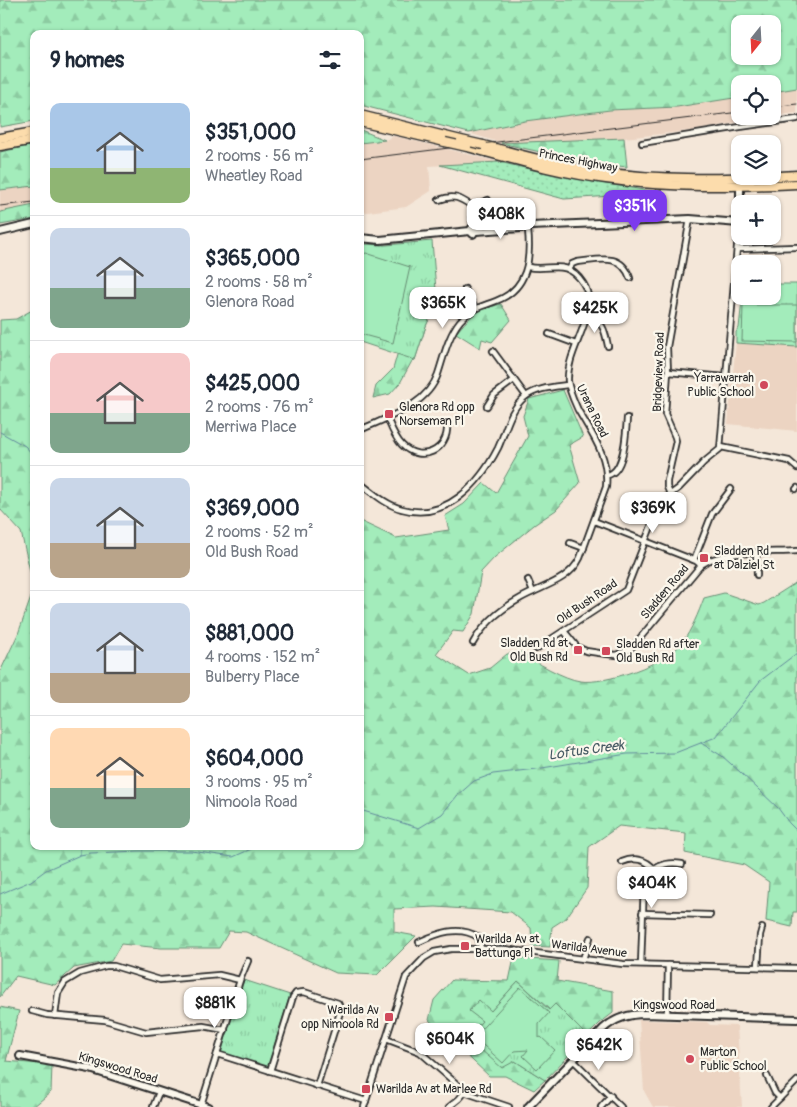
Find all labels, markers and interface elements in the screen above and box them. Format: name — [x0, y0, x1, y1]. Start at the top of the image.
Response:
north arrow — [731, 15, 781, 65]
map controls — [731, 15, 781, 305]
icon: filters — [316, 46, 344, 74]
text: 9 homes — [50, 47, 124, 74]
button: locate — [731, 75, 781, 125]
text: $351,000 — [205, 119, 296, 146]
icon: home — [90, 123, 150, 183]
button: layers — [731, 135, 781, 185]
text: 2 rooms · 56 m² — [205, 146, 314, 166]
street label: Princes Highway — [537, 146, 619, 176]
text: Wheatley Road — [205, 166, 303, 186]
pin: $351K — [600, 190, 670, 232]
button: + — [731, 195, 781, 245]
text: $351K — [614, 196, 656, 216]
pin: $408K — [466, 198, 536, 240]
text: $408K — [478, 204, 524, 224]
text: $365,000 — [205, 245, 300, 272]
icon: home — [90, 248, 150, 308]
button: − — [731, 255, 781, 305]
text: 2 rooms · 58 m² — [205, 272, 313, 292]
pin: $365K — [408, 286, 478, 329]
text: Glenora Road — [205, 292, 295, 312]
pin: $425K — [560, 292, 630, 334]
text: $365K — [420, 293, 466, 313]
text: $425K — [572, 298, 618, 318]
street label: Bridgeview Road — [650, 332, 668, 412]
text: $425,000 — [205, 370, 300, 397]
place label: Yarrawarrah Public School — [687, 371, 754, 400]
icon: home — [90, 373, 150, 433]
marker: Yarrawarrah Public School — [758, 379, 770, 391]
street label: Urana Road — [573, 382, 611, 440]
text: 2 rooms · 76 m² — [205, 397, 314, 417]
place label: Glenora Rd opp Norseman Pl — [399, 400, 475, 429]
marker: Glenora Rd opp Norseman Pl — [383, 408, 395, 420]
text: Merriwa Place — [205, 417, 297, 437]
pin: $369K — [618, 492, 688, 534]
text: $369,000 — [205, 495, 300, 522]
icon: home — [90, 498, 150, 558]
text: $369K — [631, 498, 675, 518]
text: 2 rooms · 52 m² — [205, 522, 314, 542]
text: Old Bush Road — [205, 542, 299, 562]
place label: Sladden Rd at Dalziel St — [714, 544, 774, 573]
marker: Sladden Rd at Dalziel St — [698, 552, 710, 564]
street label: Sladden Road — [638, 561, 692, 623]
street label: Old Bush Road — [554, 576, 620, 628]
text: $881,000 — [205, 620, 294, 647]
icon: home — [90, 623, 150, 683]
place label: Sladden Rd at Old Bush Rd — [500, 636, 568, 665]
place label: Sladden Rd after Old Bush Rd — [616, 637, 700, 666]
marker: Sladden Rd at Old Bush Rd — [572, 644, 584, 656]
marker: Sladden Rd after Old Bush Rd — [600, 645, 612, 657]
text: 4 rooms · 152 m² — [205, 647, 320, 667]
text: Bulberry Place — [205, 667, 299, 687]
water label: Loftus Creek — [547, 736, 626, 764]
text: $604,000 — [205, 745, 304, 772]
icon: home — [90, 748, 150, 808]
text: 3 rooms · 95 m² — [205, 772, 313, 792]
text: Nimoola Road — [205, 792, 298, 812]
pin: $404K — [617, 866, 687, 909]
text: $404K — [628, 873, 676, 893]
place label: Warilda Av at Battunga Pl — [475, 932, 539, 961]
street label: Warilda Avenue — [550, 937, 628, 961]
marker: Warilda Av at Battunga Pl — [459, 940, 471, 952]
pin: $881K — [180, 986, 250, 1029]
text: $881K — [195, 993, 235, 1013]
street label: Kingswood Road — [633, 998, 715, 1013]
place label: Warilda Av opp Nimoola Rd — [301, 1003, 379, 1032]
marker: Warilda Av opp Nimoola Rd — [383, 1011, 395, 1023]
pin: $604K — [415, 1022, 485, 1065]
pin: $642K — [564, 1028, 634, 1071]
text: $604K — [426, 1029, 474, 1049]
text: $642K — [576, 1035, 622, 1055]
place label: Marton Public School — [700, 1045, 767, 1074]
street label: Kingswood Road — [77, 1049, 159, 1087]
marker: Marton Public School — [684, 1053, 696, 1065]
place label: Warilda Av at Marlee Rd — [376, 1082, 492, 1097]
marker: Warilda Av at Marlee Rd — [360, 1083, 372, 1095]

